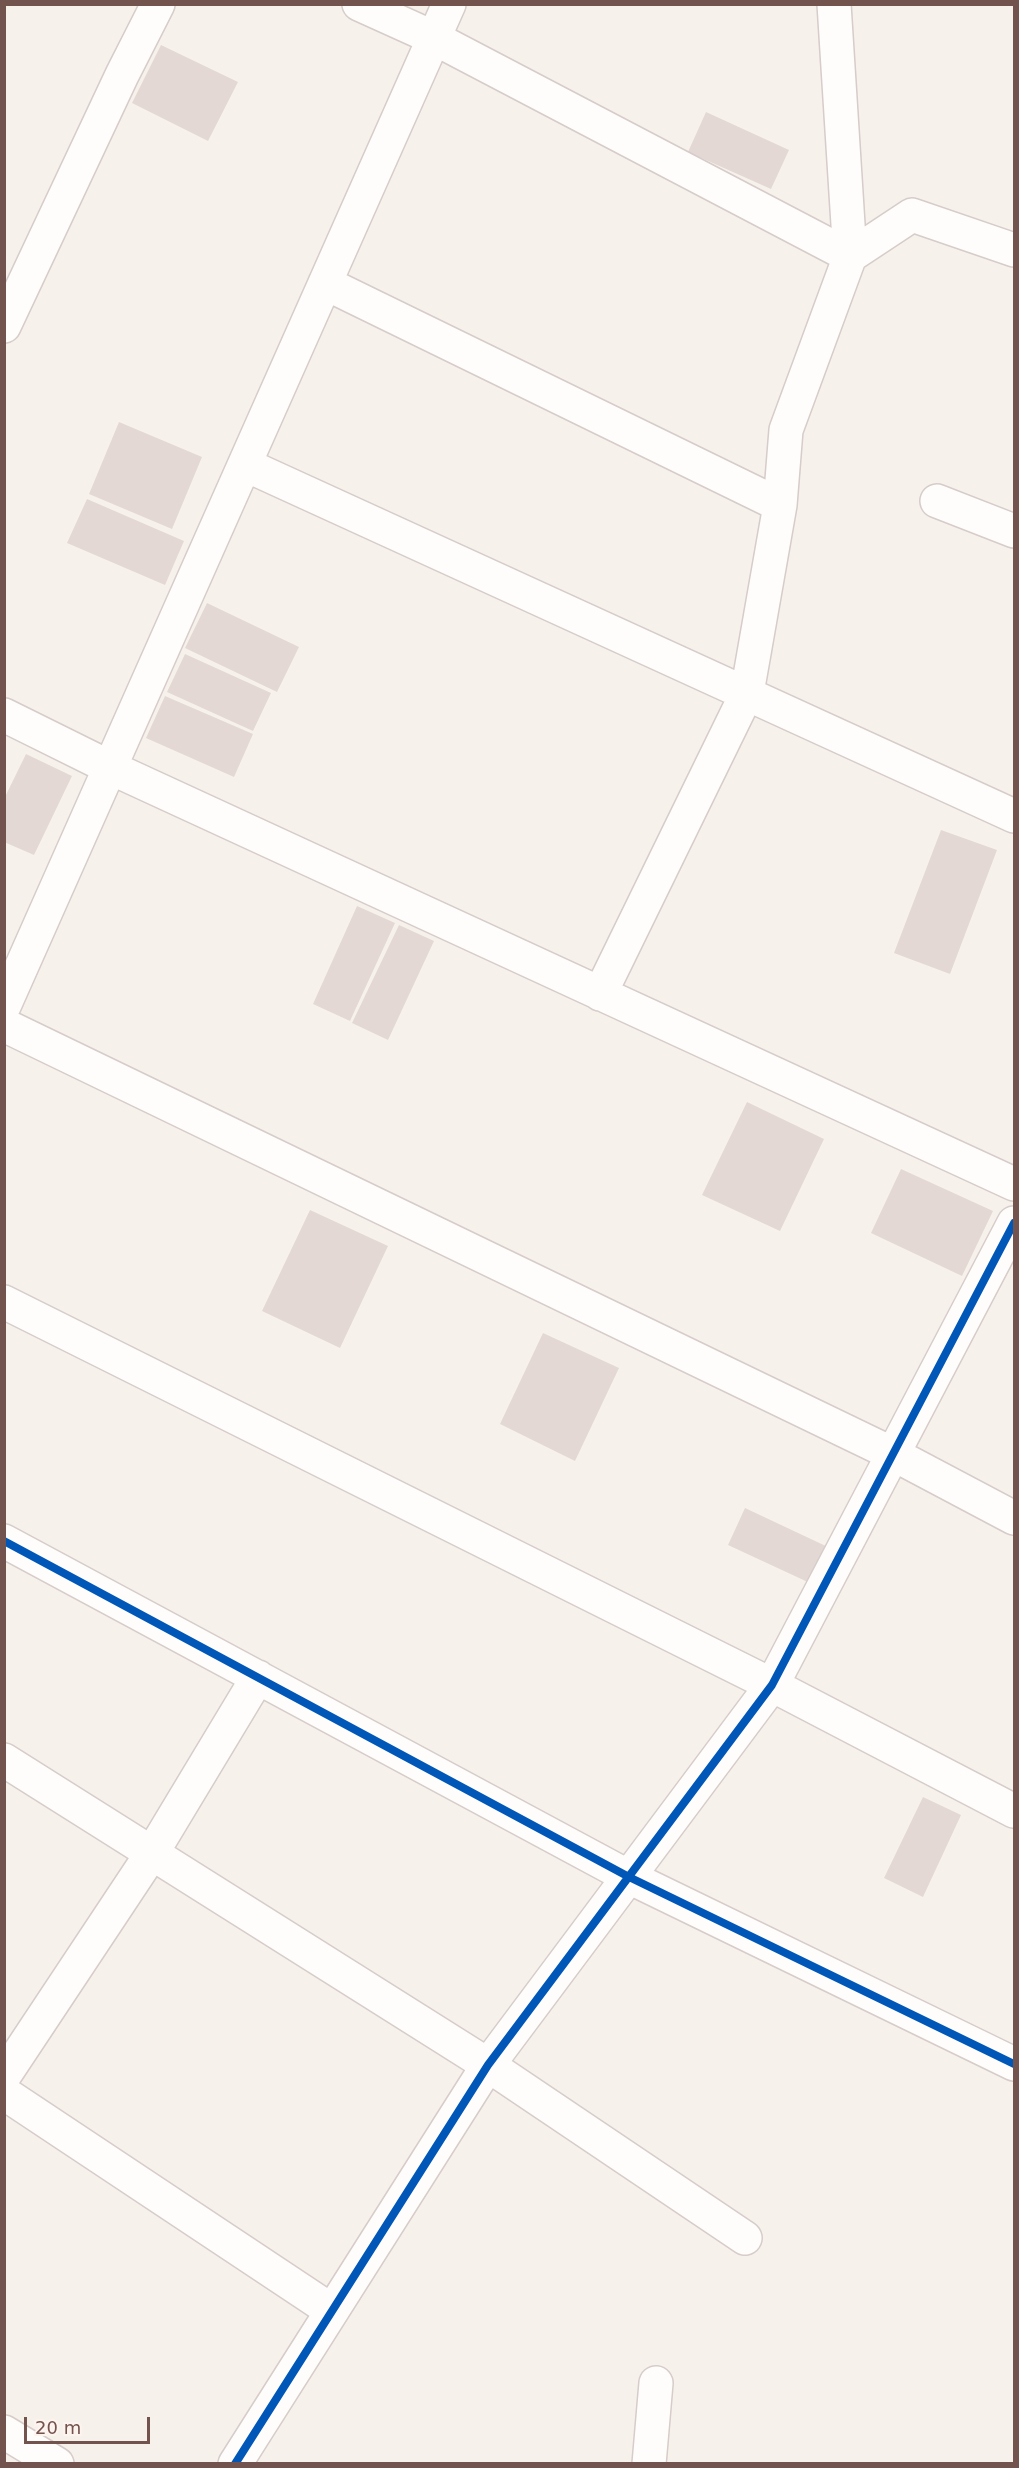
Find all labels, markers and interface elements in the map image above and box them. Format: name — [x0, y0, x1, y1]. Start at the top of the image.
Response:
scale bar — [27, 2405, 153, 2443]
text: 20 m — [35, 2417, 81, 2438]

